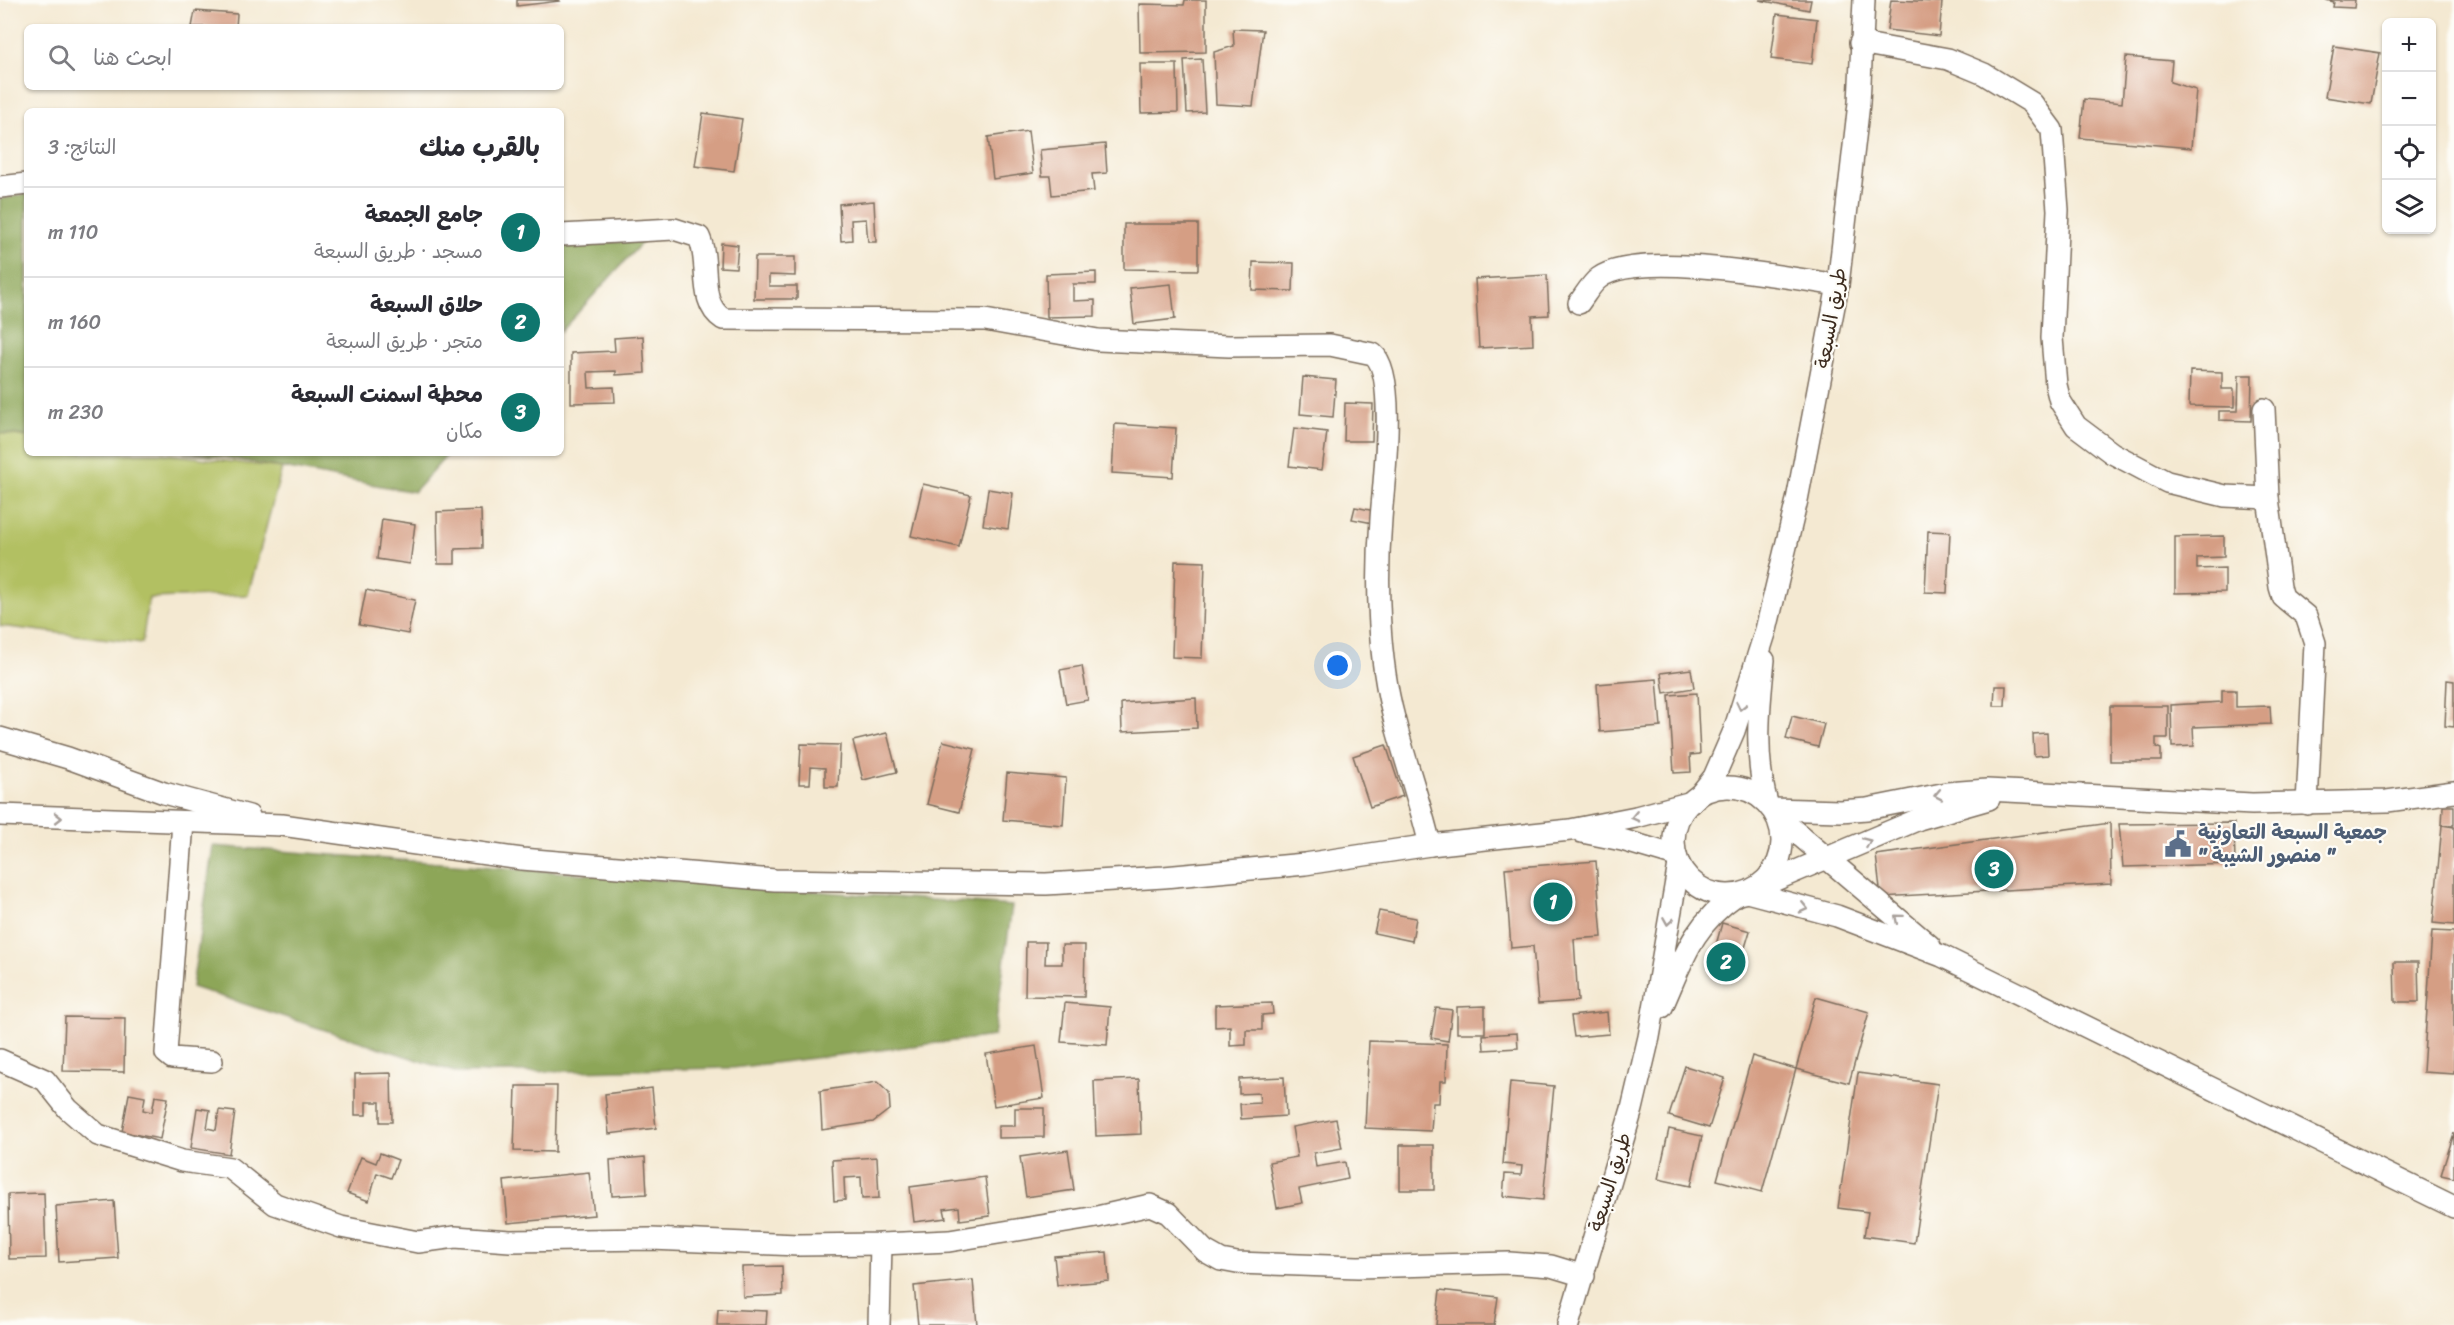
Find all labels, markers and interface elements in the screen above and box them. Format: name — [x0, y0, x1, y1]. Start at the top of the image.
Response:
map controls — [2382, 18, 2436, 234]
button: + — [2382, 18, 2436, 72]
search box — [24, 24, 564, 90]
text: ابحث هنا — [93, 38, 172, 77]
icon: search — [45, 41, 78, 74]
button: − — [2382, 72, 2436, 126]
text: بالقرب منك — [419, 124, 540, 170]
button: locate — [2382, 126, 2436, 180]
text: النتائج: 3 — [48, 130, 116, 165]
button: layers — [2382, 180, 2436, 234]
text: جامع الجمعة — [365, 195, 483, 234]
text: 110 m — [48, 215, 98, 250]
text: 1 — [516, 215, 525, 250]
text: مسجد · طريق السبعة — [314, 234, 483, 269]
street label: طريق السبعة — [1805, 265, 1857, 371]
text: حلاق السبعة — [370, 285, 483, 324]
text: 160 m — [48, 305, 101, 340]
text: 2 — [515, 305, 526, 340]
text: متجر · طريق السبعة — [326, 324, 483, 359]
text: محطة اسمنت السبعة — [291, 375, 483, 414]
text: 230 m — [48, 395, 104, 430]
text: 3 — [515, 395, 526, 430]
text: مكان — [446, 414, 483, 449]
your location — [1323, 651, 1352, 680]
one-way arrow — [1736, 701, 1749, 711]
one-way arrow — [1933, 788, 1942, 800]
one-way arrow — [1630, 809, 1640, 822]
one-way arrow — [54, 812, 63, 824]
place label: جمعية السبعة التعاونية " منصور الشيبة " — [2198, 815, 2387, 873]
public building icon: جمعية السبعة التعاونية " منصور الشيبة " — [2163, 829, 2193, 859]
one-way arrow — [1860, 837, 1871, 849]
pin: 3 — [1974, 846, 2014, 892]
pin: 1 — [1534, 880, 1572, 924]
one-way arrow — [1798, 901, 1808, 914]
one-way arrow — [1894, 915, 1905, 926]
one-way arrow — [1663, 917, 1675, 926]
pin: 2 — [1706, 940, 1746, 984]
street label: طريق السبعة — [1578, 1128, 1642, 1236]

